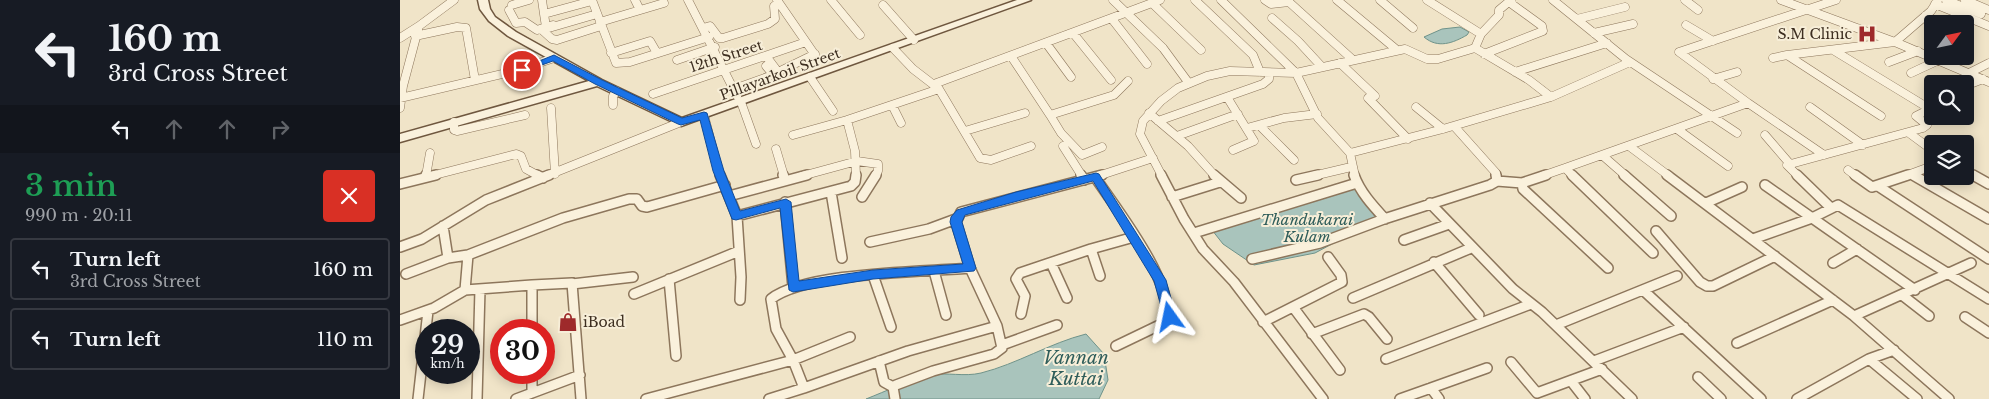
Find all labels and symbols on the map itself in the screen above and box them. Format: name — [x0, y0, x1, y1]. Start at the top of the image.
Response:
north arrow — [1924, 15, 1974, 65]
hospital icon: S.M Clinic — [1856, 23, 1878, 45]
place label: S.M Clinic — [1778, 25, 1852, 43]
street label: 12th Street — [687, 35, 766, 76]
street label: Pillayarkoil Street — [717, 44, 843, 104]
pin — [501, 49, 543, 91]
water label: Thandukarai Kulam — [1261, 210, 1354, 246]
position arrow — [1143, 290, 1195, 342]
shop icon: iBoad — [557, 311, 579, 333]
place label: iBoad — [583, 313, 625, 331]
speed limit sign: 30 — [490, 319, 555, 384]
water label: Vannan Kuttai — [1043, 347, 1109, 390]

